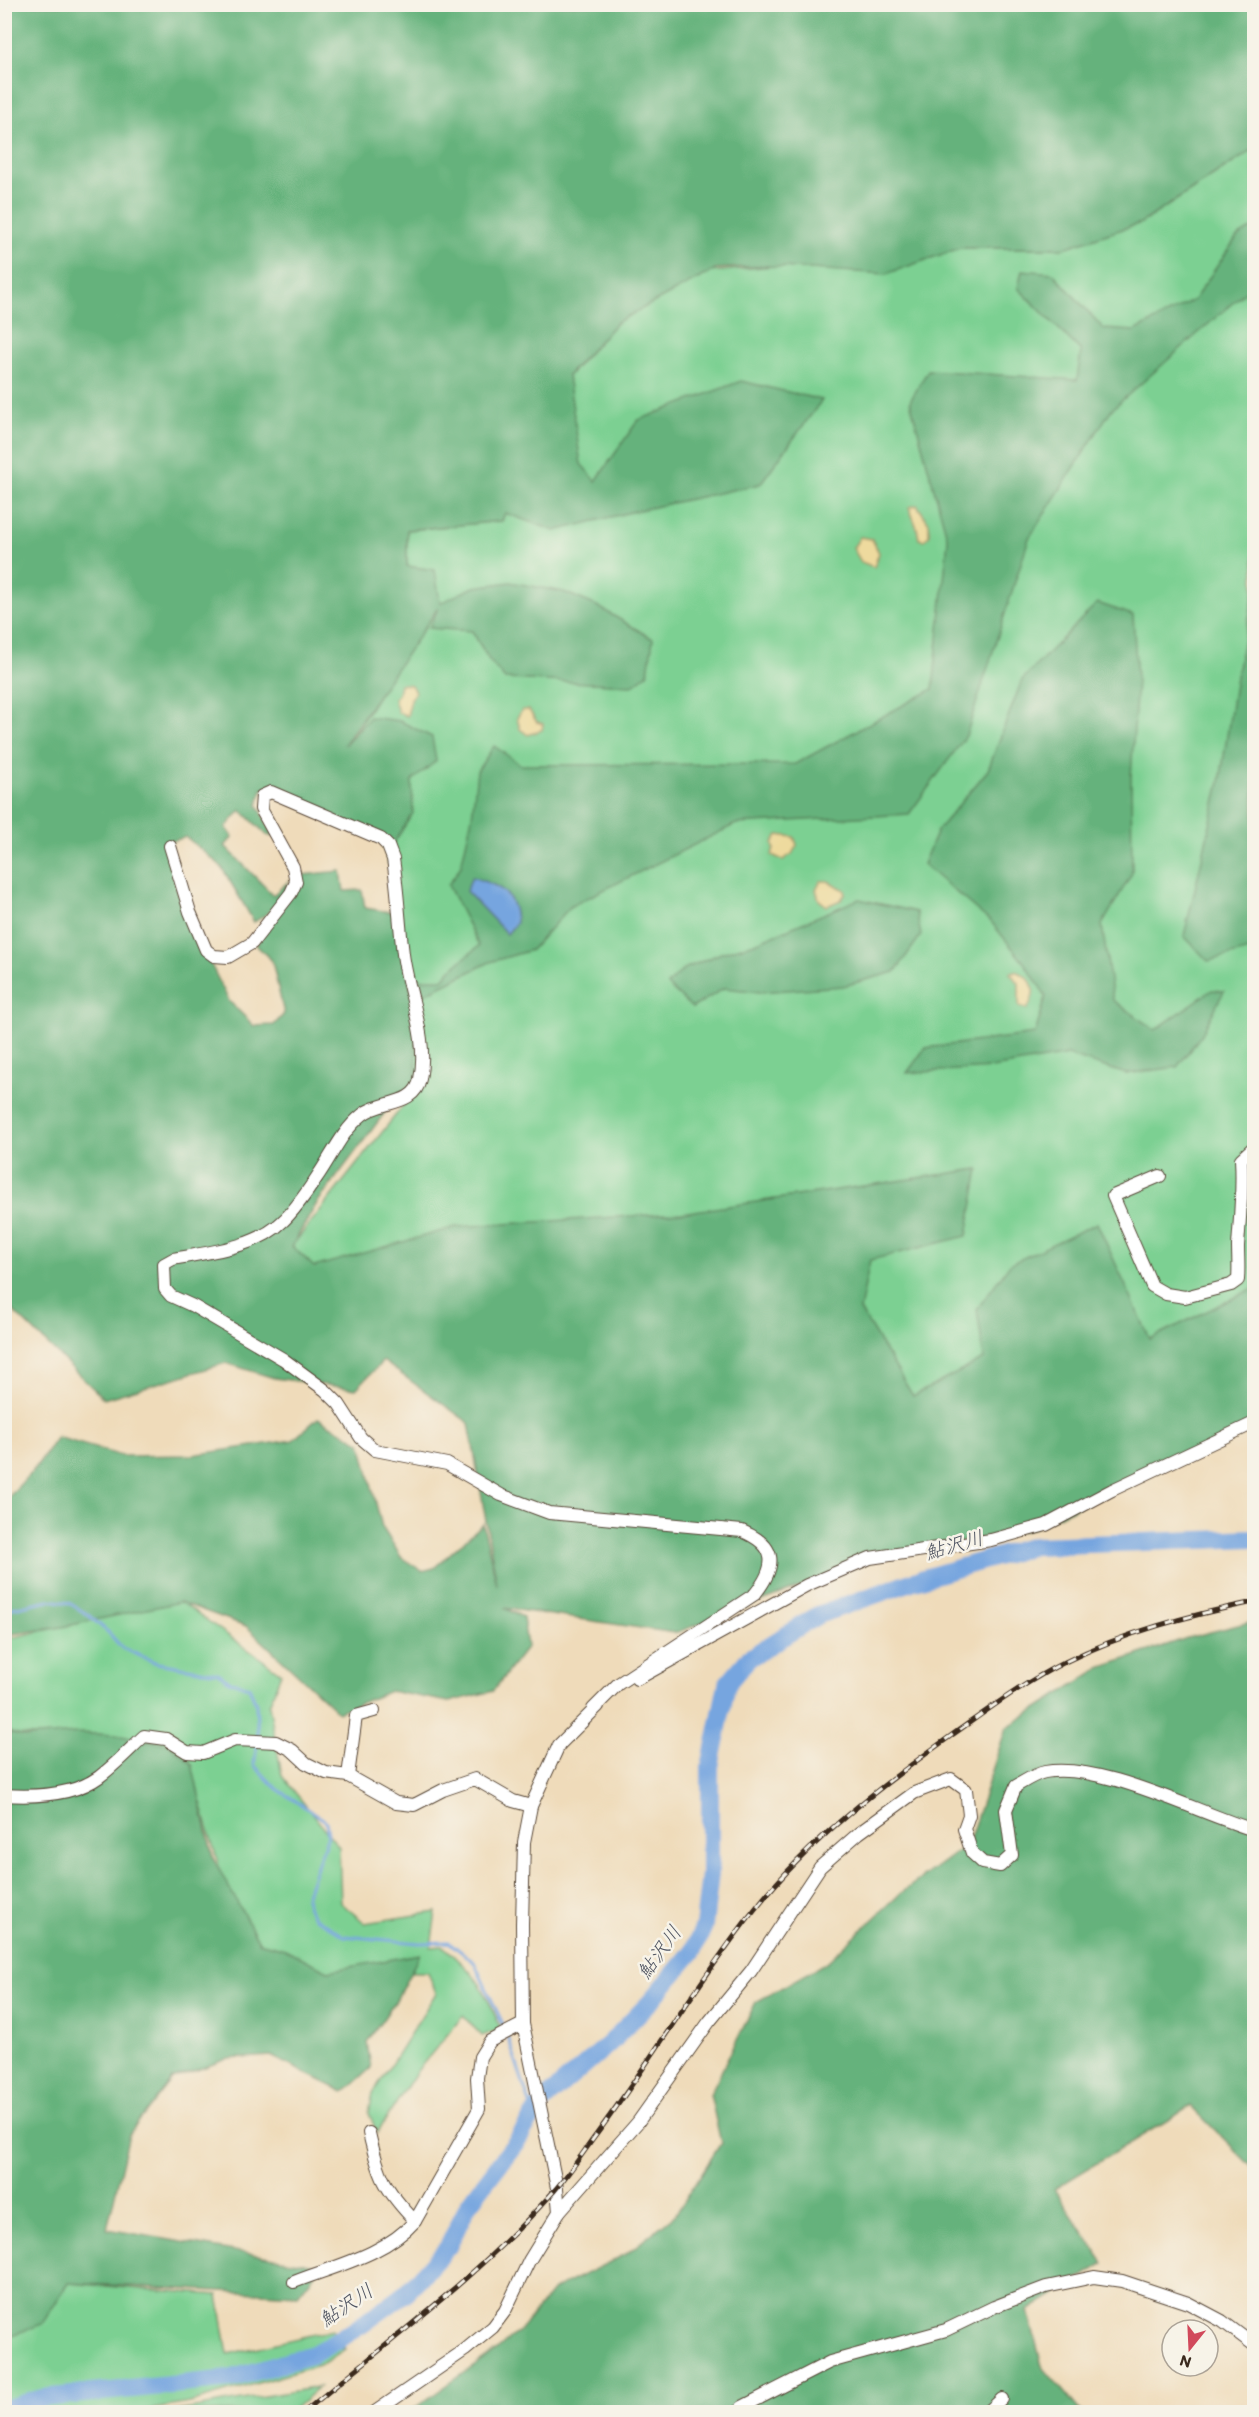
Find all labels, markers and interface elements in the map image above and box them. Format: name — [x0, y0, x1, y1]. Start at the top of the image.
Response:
water label: 鮎沢川 — [922, 1525, 986, 1565]
water label: 鮎沢川 — [632, 1921, 686, 1983]
water label: 鮎沢川 — [314, 2278, 378, 2332]
north arrow — [1160, 2318, 1220, 2378]
text: N — [1177, 2351, 1194, 2372]

